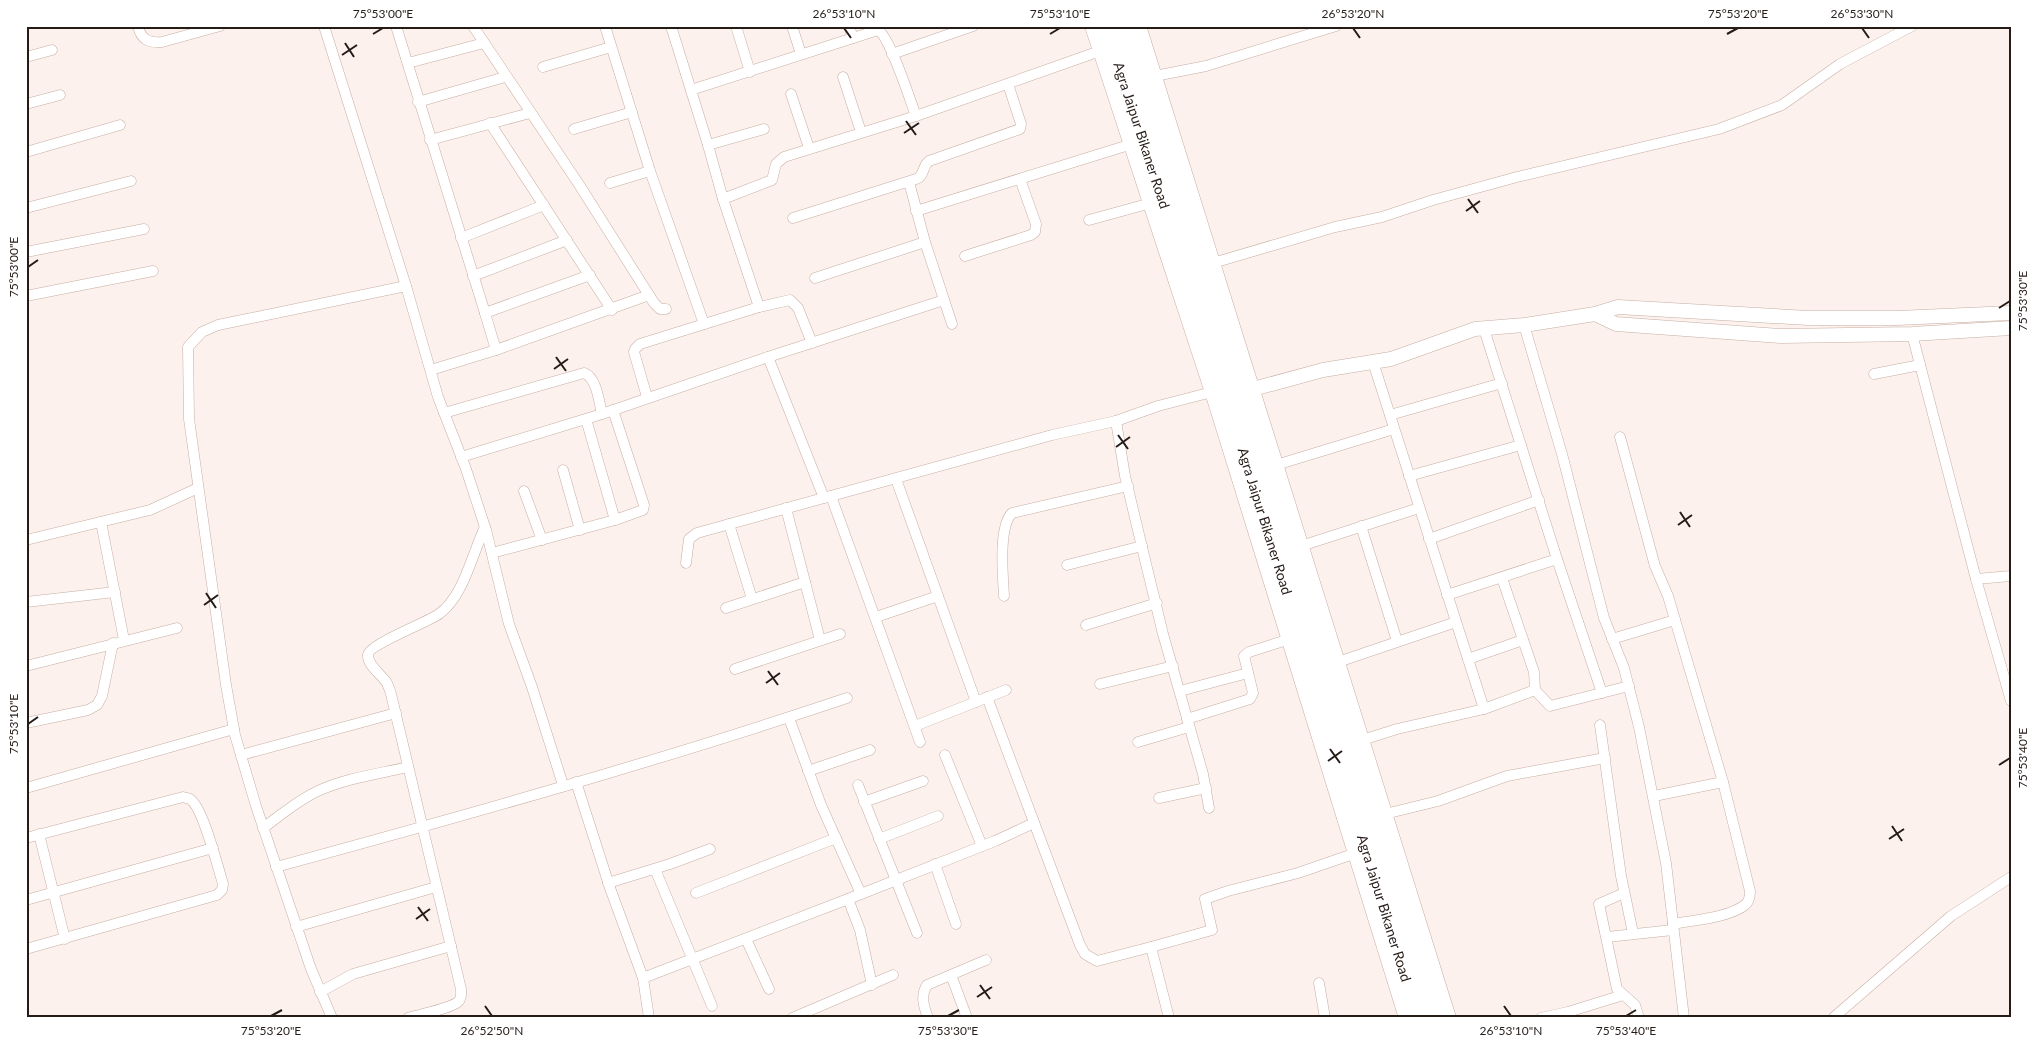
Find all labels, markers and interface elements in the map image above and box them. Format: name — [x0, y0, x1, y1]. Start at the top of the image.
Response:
text: 75°53'00"E — [353, 6, 413, 21]
text: 26°53'10"N — [813, 6, 875, 21]
text: 75°53'10"E — [1030, 6, 1090, 21]
text: 26°53'20"N — [1322, 6, 1384, 21]
text: 75°53'20"E — [1708, 6, 1768, 21]
text: 26°53'30"N — [1831, 6, 1893, 21]
street label: Agra Jaipur Bikaner Road — [1110, 60, 1174, 211]
text: 75°53'00"E — [6, 237, 21, 297]
text: 75°53'30"E — [2015, 271, 2030, 331]
street label: Agra Jaipur Bikaner Road — [1235, 445, 1296, 597]
text: 75°53'10"E — [6, 694, 21, 754]
text: 75°53'40"E — [2015, 728, 2030, 788]
street label: Agra Jaipur Bikaner Road — [1354, 832, 1415, 984]
text: 75°53'20"E — [241, 1023, 301, 1038]
text: 26°52'50"N — [461, 1023, 523, 1038]
text: 75°53'30"E — [918, 1023, 978, 1038]
text: 26°53'10"N — [1480, 1023, 1542, 1038]
text: 75°53'40"E — [1596, 1023, 1656, 1038]

